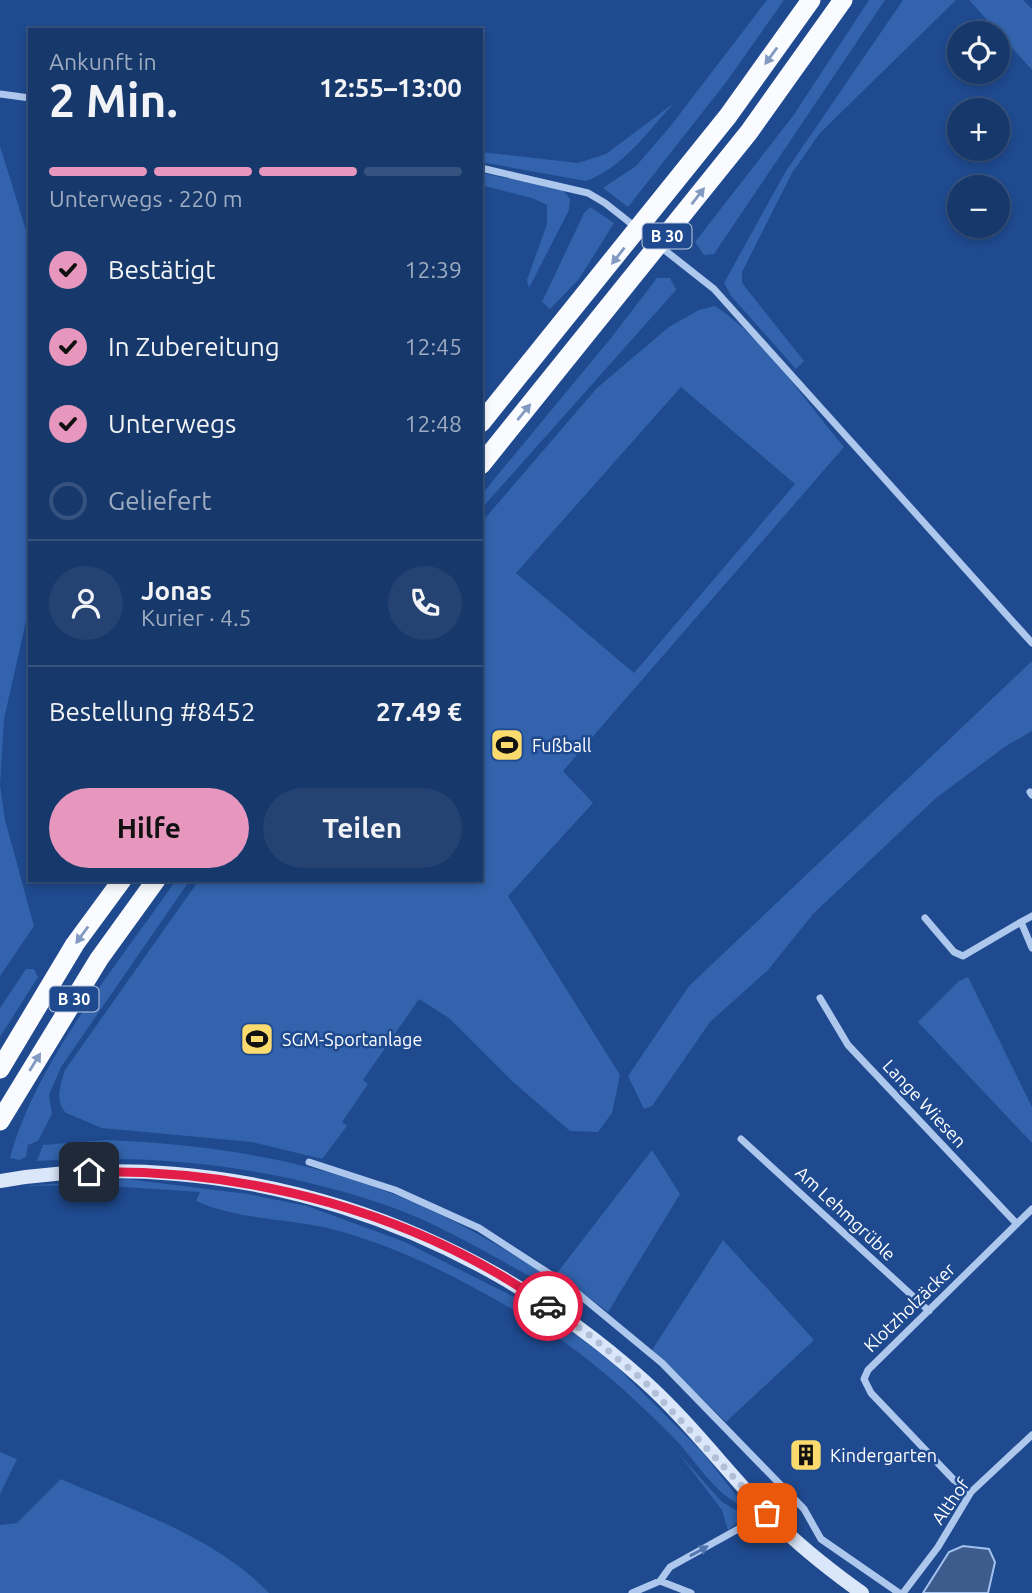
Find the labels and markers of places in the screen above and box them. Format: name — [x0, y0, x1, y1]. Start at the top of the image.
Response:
sports icon: Fußball — [488, 726, 526, 764]
place label: Fußball — [532, 735, 592, 755]
sports icon: SGM-Sportanlage — [238, 1020, 276, 1058]
place label: SGM-Sportanlage — [282, 1029, 422, 1049]
pin — [59, 1142, 119, 1202]
building icon: Kindergarten — [787, 1436, 825, 1474]
place label: Kindergarten — [830, 1445, 937, 1465]
pin — [737, 1483, 797, 1543]

